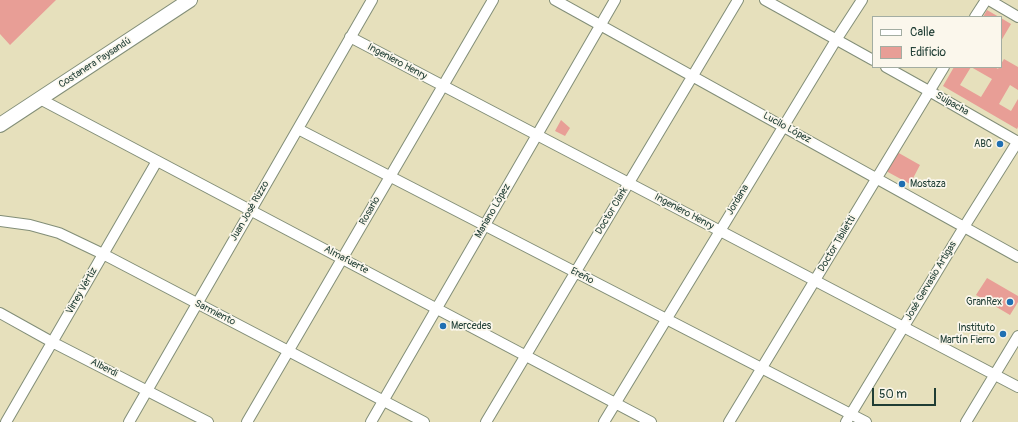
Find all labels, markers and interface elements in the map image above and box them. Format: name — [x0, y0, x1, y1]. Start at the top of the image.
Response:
legend — [872, 16, 1002, 68]
text: Calle — [910, 25, 935, 40]
street label: Costanera Paysandú — [57, 35, 133, 91]
street label: Ingeniero Henry — [365, 41, 429, 83]
text: Edificio — [910, 45, 946, 60]
street label: Suipacha — [933, 90, 971, 118]
street label: Lucilo López — [761, 110, 813, 146]
place label: ABC — [974, 138, 992, 150]
marker: ABC — [995, 139, 1005, 149]
place label: Mostaza — [910, 178, 946, 190]
street label: Juan José Rizzo — [228, 179, 272, 243]
marker: Mostaza — [897, 179, 907, 189]
street label: Mariano López — [473, 182, 513, 240]
street label: Jordana — [724, 183, 752, 217]
street label: Doctor Clark — [593, 185, 631, 237]
street label: Ingeniero Henry — [652, 191, 716, 233]
street label: Rosario — [357, 195, 383, 227]
street label: Doctor Tibiletti — [816, 214, 858, 274]
street label: José Gervasio Artigas — [903, 239, 959, 323]
street label: Almafuerte — [322, 243, 370, 277]
street label: Virrey Vértiz — [64, 265, 100, 317]
street label: Ereño — [568, 265, 596, 287]
place label: GranRex — [966, 296, 1002, 308]
marker: GranRex — [1005, 297, 1015, 307]
street label: Sarmiento — [192, 298, 238, 328]
place label: Mercedes — [451, 320, 491, 332]
marker: Mercedes — [438, 321, 448, 331]
place label: Instituto Martín Fierro — [940, 322, 995, 346]
marker: Instituto Martín Fierro — [998, 329, 1008, 339]
street label: Alberdi — [88, 356, 120, 380]
scale bar — [874, 380, 938, 406]
text: 50 m — [879, 387, 907, 402]

